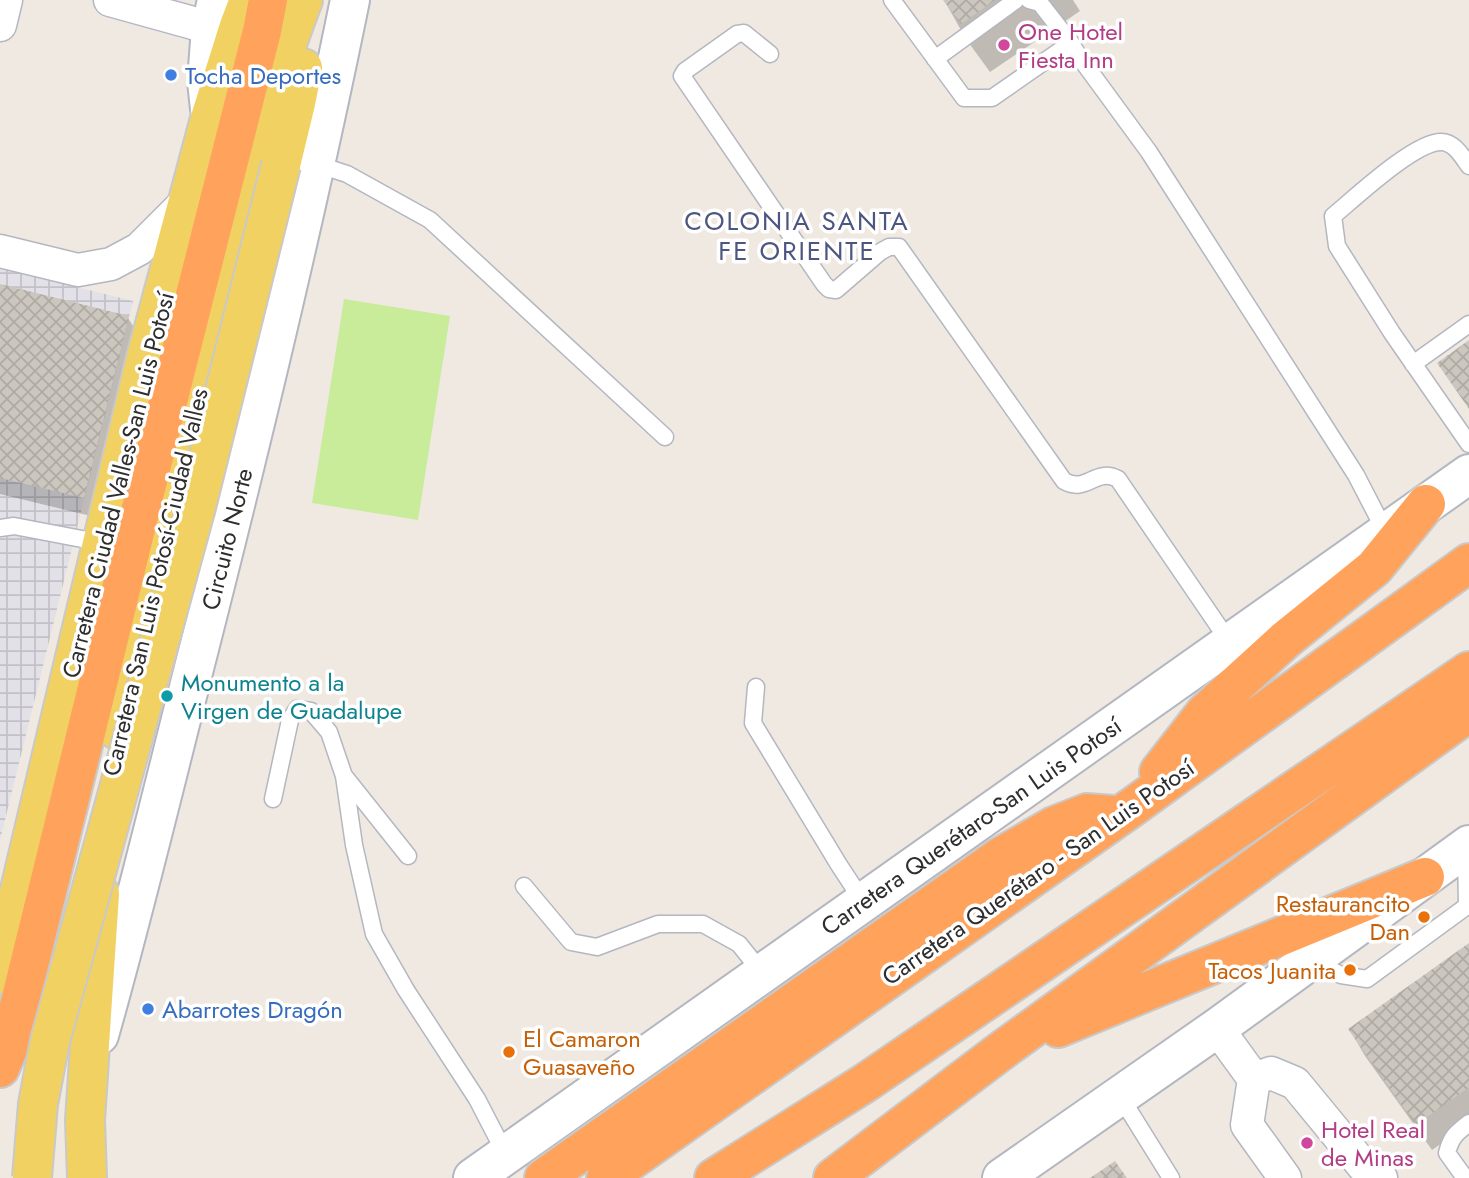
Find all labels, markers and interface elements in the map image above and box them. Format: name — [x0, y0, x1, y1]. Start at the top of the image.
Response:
place label: One Hotel Fiesta Inn — [1018, 14, 1123, 77]
marker: One Hotel Fiesta Inn — [996, 37, 1012, 53]
place label: Tocha Deportes — [185, 58, 341, 93]
marker: Tocha Deportes — [163, 67, 179, 83]
district label: COLONIA SANTA FE ORIENTE — [684, 202, 910, 270]
street label: Carretera Ciudad Valles-San Luis Potosí — [53, 287, 183, 682]
street label: Carretera San Luis Potosí-Ciudad Valles — [93, 385, 217, 779]
street label: Circuito Norte — [192, 464, 262, 614]
place label: Monumento a la Virgen de Guadalupe — [181, 665, 402, 728]
marker: Monumento a la Virgen de Guadalupe — [159, 688, 175, 704]
street label: Carretera Querétaro-San Luis Potosí — [814, 708, 1129, 944]
street label: Carretera Querétaro - San Luis Potosí — [875, 750, 1202, 994]
place label: Restaurancito Dan — [1276, 886, 1410, 949]
marker: Restaurancito Dan — [1416, 909, 1432, 925]
place label: Tacos Juanita — [1208, 953, 1336, 988]
marker: Tacos Juanita — [1342, 962, 1358, 978]
place label: Abarrotes Dragón — [162, 992, 343, 1027]
marker: Abarrotes Dragón — [140, 1001, 156, 1017]
place label: El Camaron Guasaveño — [523, 1021, 641, 1084]
marker: El Camaron Guasaveño — [501, 1044, 517, 1060]
place label: Hotel Real de Minas — [1321, 1112, 1425, 1175]
marker: Hotel Real de Minas — [1299, 1135, 1315, 1151]

